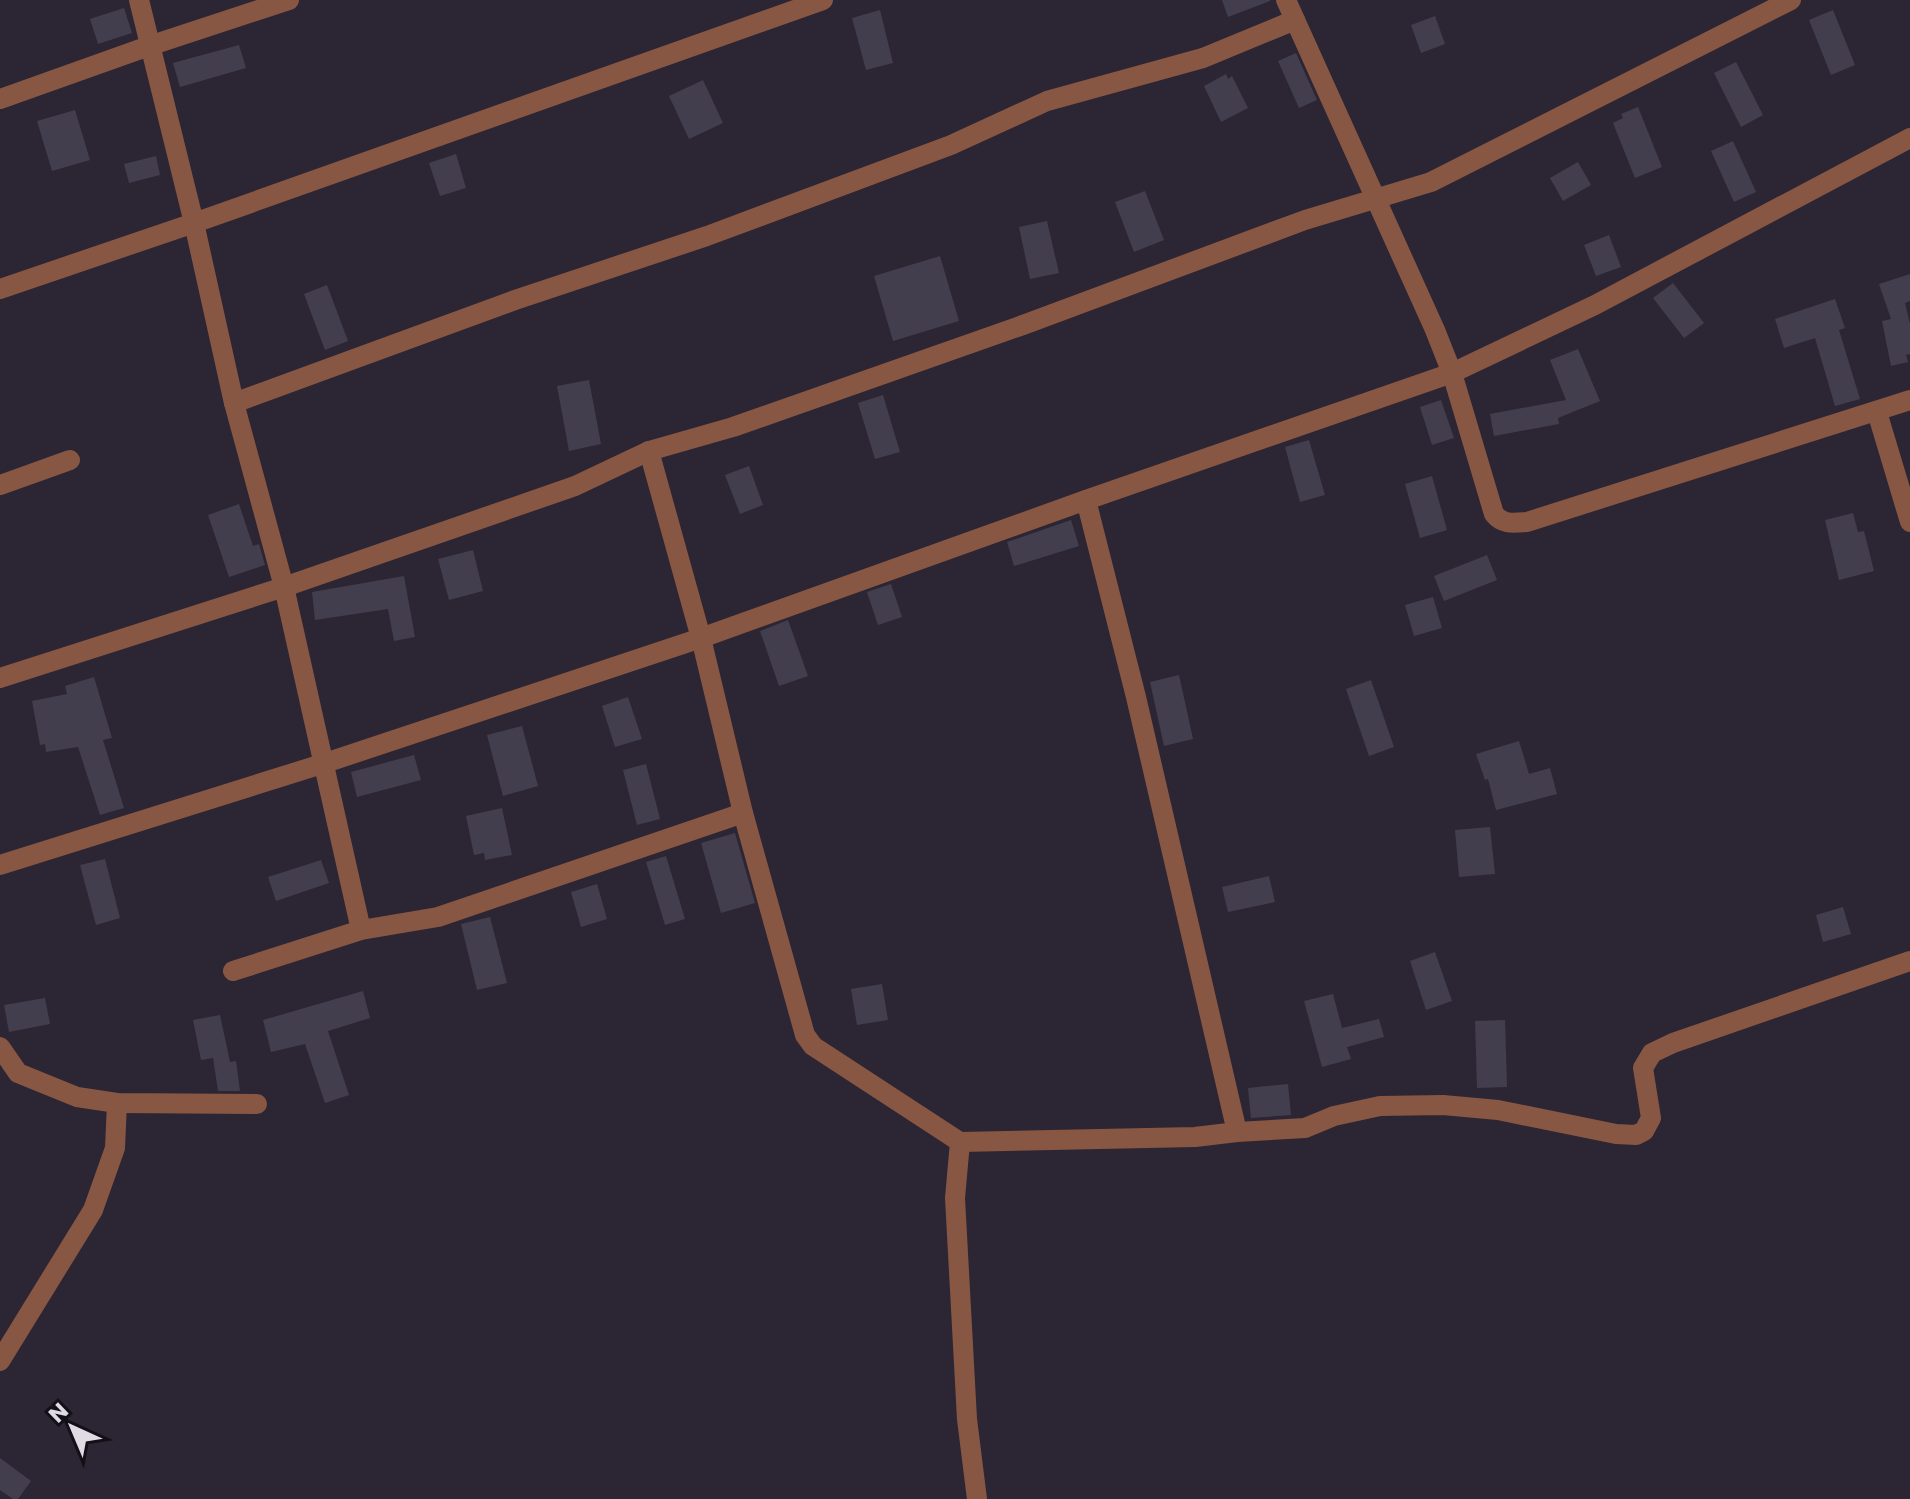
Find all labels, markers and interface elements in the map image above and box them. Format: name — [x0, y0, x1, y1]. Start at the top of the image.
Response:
north arrow — [32, 1387, 112, 1467]
text: N — [42, 1396, 75, 1430]

